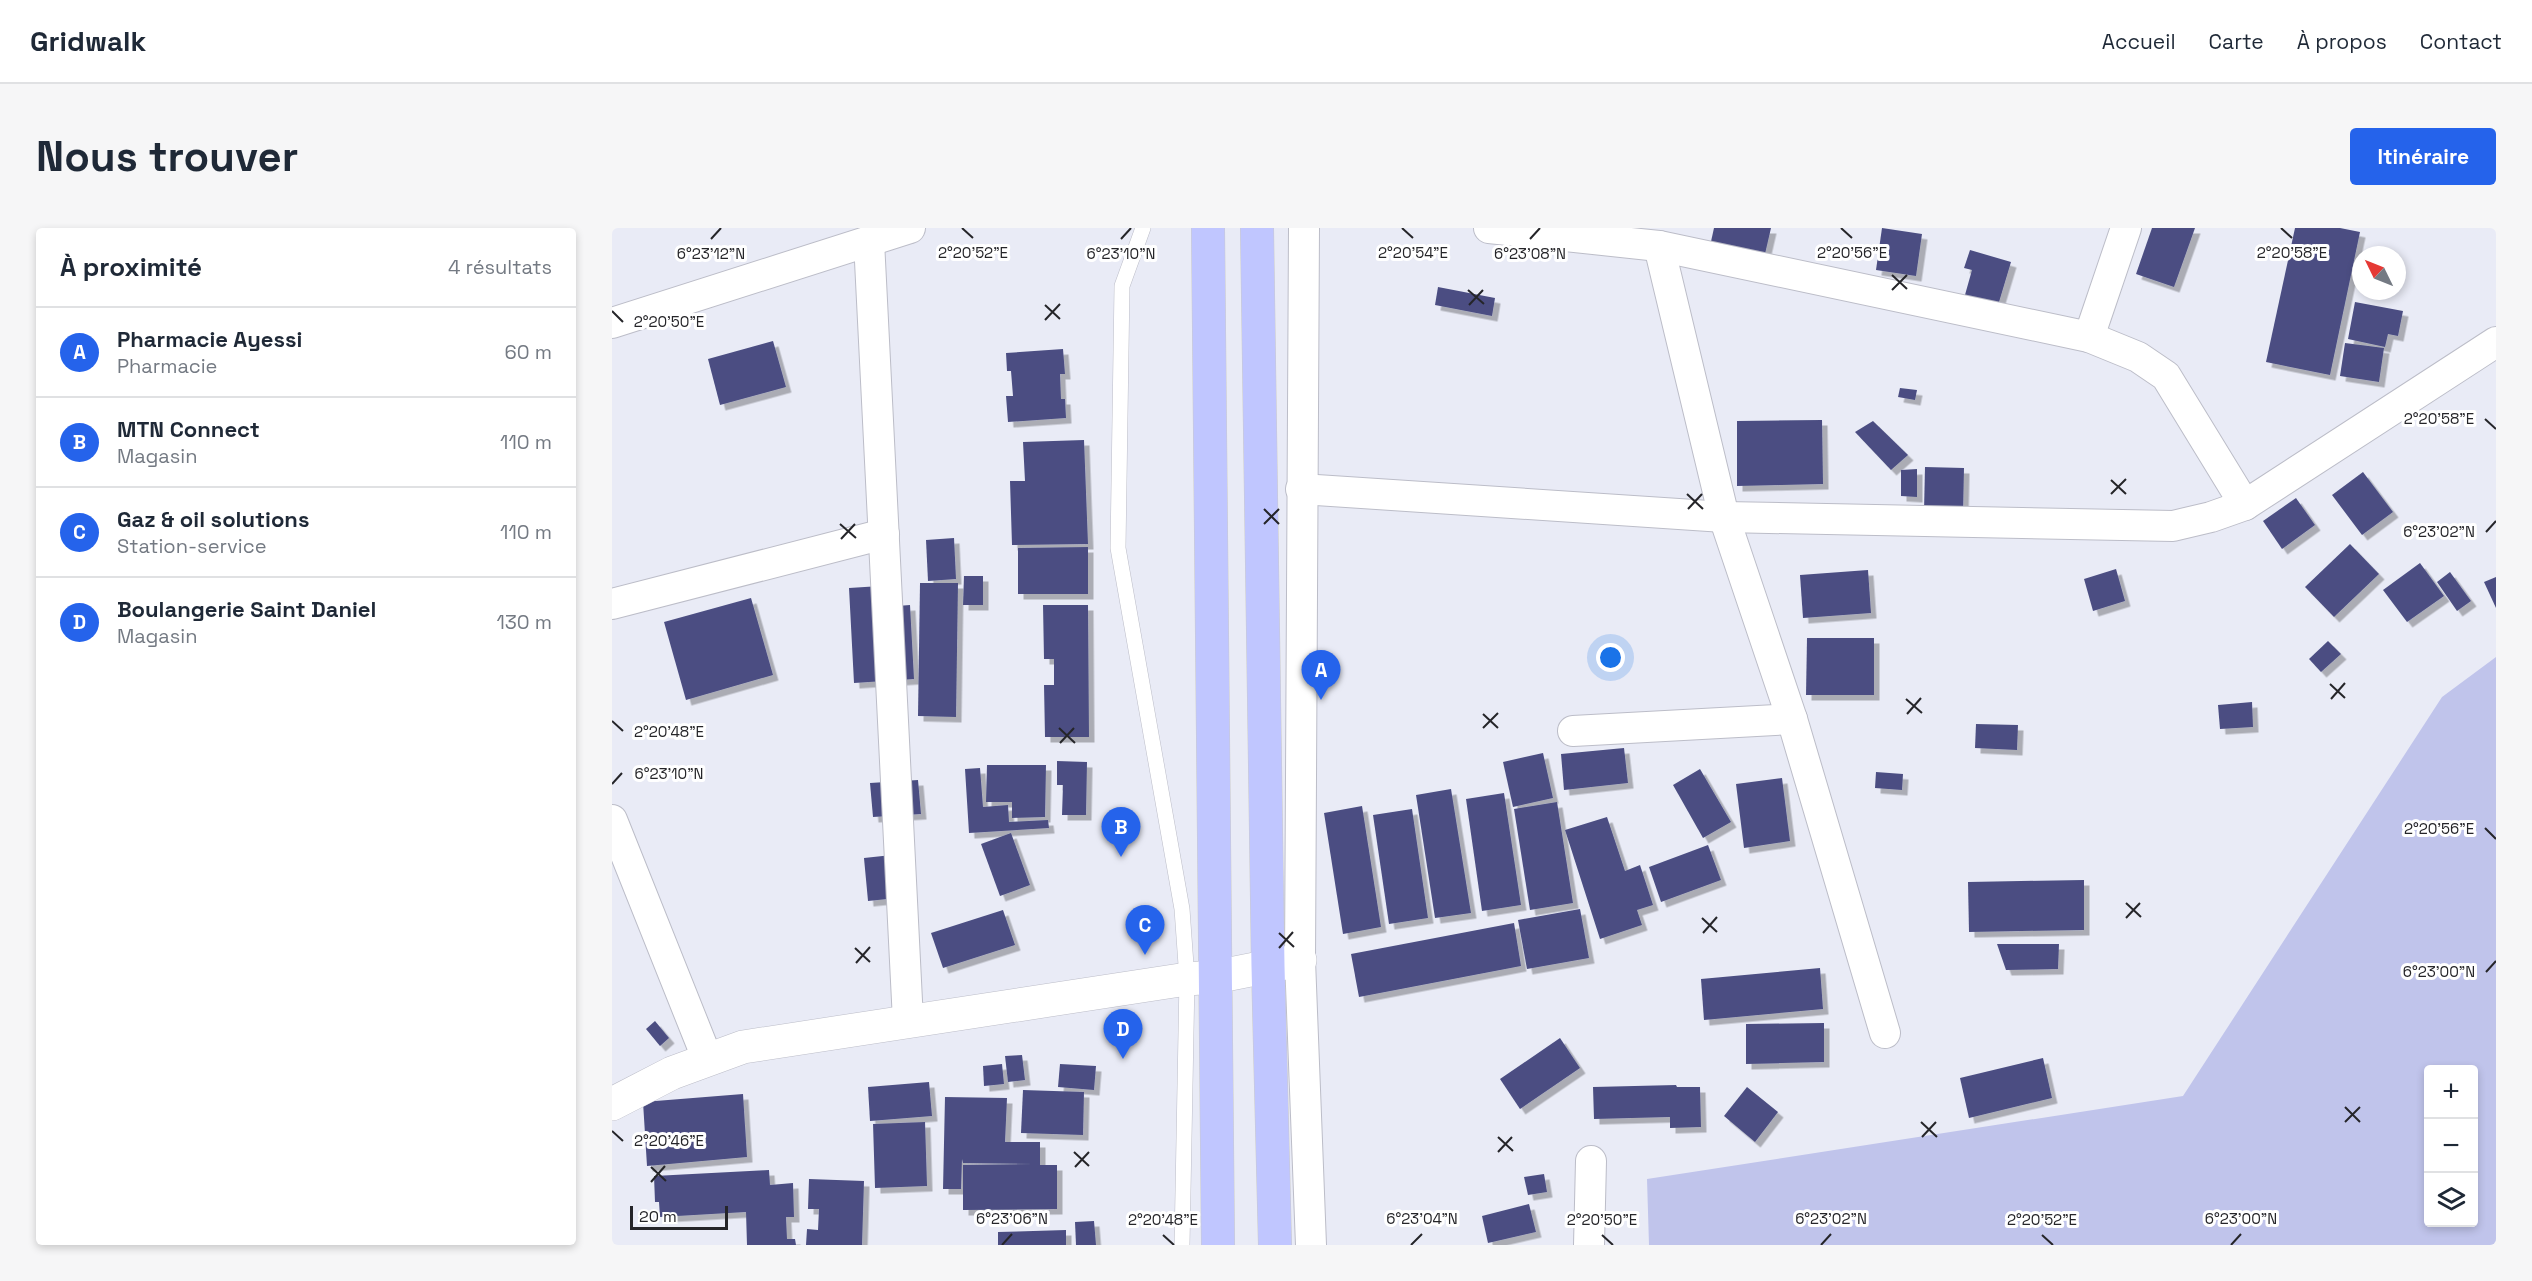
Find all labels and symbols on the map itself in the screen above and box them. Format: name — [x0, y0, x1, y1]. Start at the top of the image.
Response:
text: 2°20'52"E — [938, 243, 1008, 262]
text: 2°20'54"E — [1378, 243, 1448, 262]
text: 2°20'56"E — [1817, 243, 1887, 262]
text: 2°20'58"E — [2257, 243, 2327, 262]
text: 6°23'12"N — [677, 244, 745, 263]
text: 6°23'10"N — [1087, 244, 1155, 263]
text: 6°23'08"N — [1494, 244, 1566, 263]
north arrow — [2352, 246, 2406, 300]
text: 2°20'50"E — [634, 312, 704, 331]
text: 2°20'58"E — [2404, 409, 2474, 428]
text: 6°23'02"N — [2403, 522, 2475, 541]
your location — [1596, 643, 1625, 672]
pin: A — [1302, 650, 1340, 700]
text: 2°20'48"E — [634, 722, 704, 741]
text: 6°23'10"N — [635, 764, 703, 783]
pin: B — [1102, 808, 1140, 857]
text: 2°20'56"E — [2404, 819, 2474, 838]
pin: C — [1126, 906, 1164, 955]
text: 6°23'00"N — [2403, 962, 2475, 981]
pin: D — [1104, 1010, 1142, 1059]
text: 2°20'46"E — [634, 1131, 704, 1150]
scale bar — [630, 1203, 728, 1230]
text: 6°23'06"N — [976, 1209, 1048, 1228]
text: 6°23'04"N — [1386, 1209, 1458, 1228]
text: 6°23'02"N — [1795, 1209, 1867, 1228]
text: 6°23'00"N — [2205, 1209, 2277, 1228]
text: 2°20'48"E — [1128, 1210, 1198, 1229]
text: 2°20'50"E — [1567, 1210, 1637, 1229]
text: 2°20'52"E — [2007, 1210, 2077, 1229]

